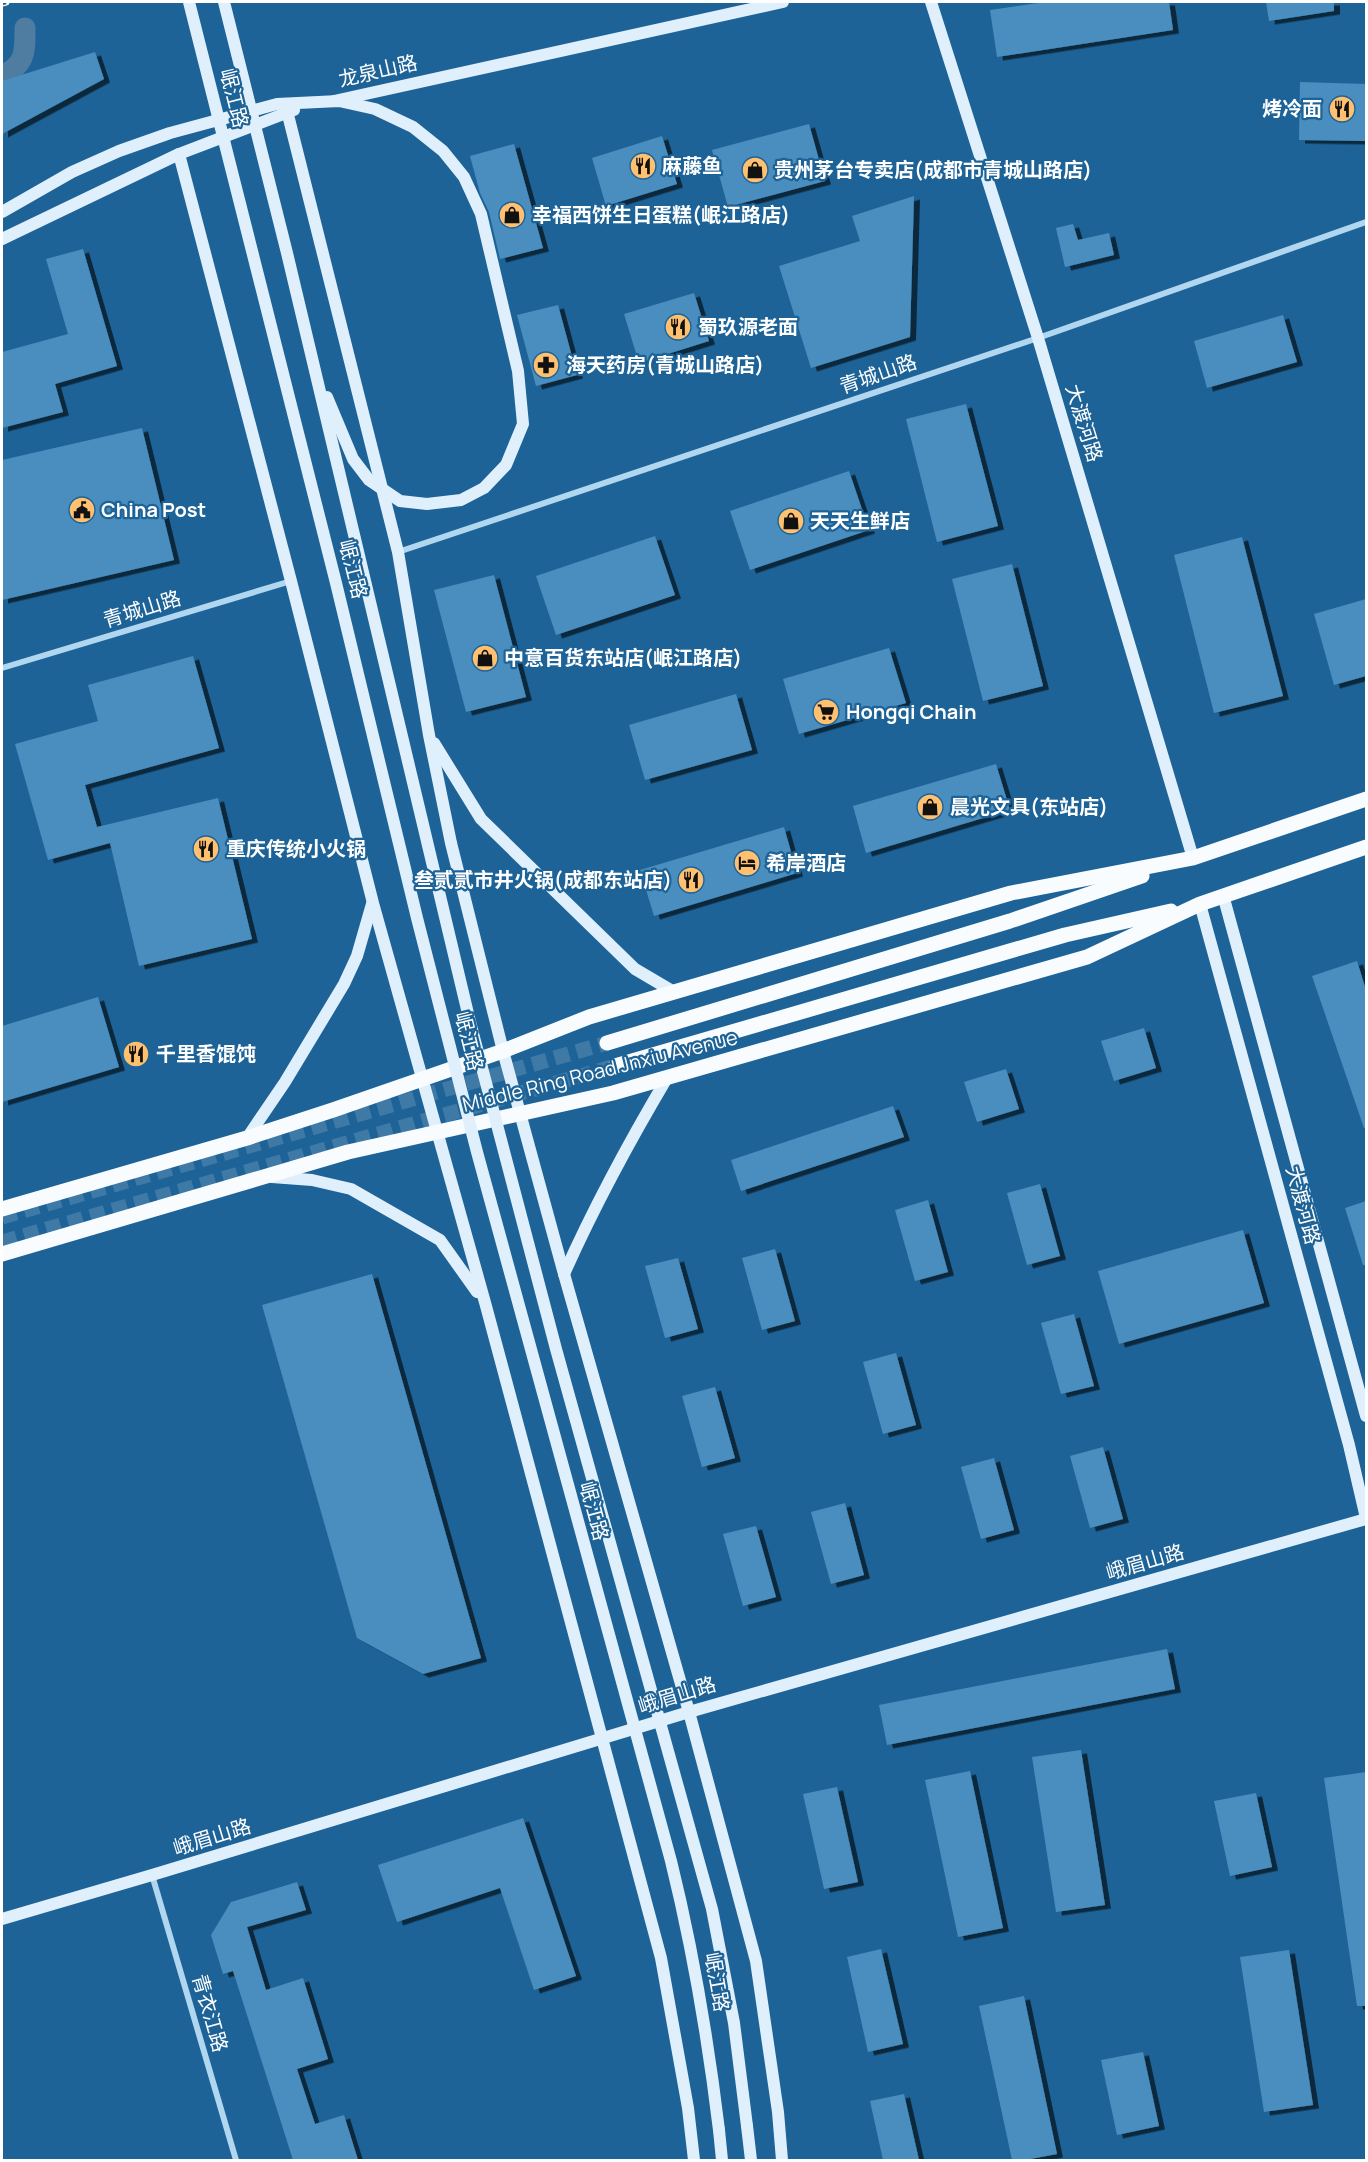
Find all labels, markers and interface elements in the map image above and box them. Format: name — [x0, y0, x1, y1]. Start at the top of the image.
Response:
street label: 龙泉山路 — [336, 48, 420, 93]
street label: 岷江路 — [214, 66, 255, 130]
restaurant icon: 烤冷面 — [1327, 94, 1357, 124]
place label: 烤冷面 — [1262, 95, 1322, 122]
restaurant icon: 麻藤鱼 — [628, 151, 658, 181]
place label: 麻藤鱼 — [662, 152, 722, 179]
shop icon: 贵州茅台专卖店(成都市青城山路店) — [740, 155, 770, 185]
place label: 贵州茅台专卖店(成都市青城山路店) — [774, 156, 1092, 183]
shop icon: 幸福西饼生日蛋糕(岷江路店) — [497, 200, 527, 230]
place label: 幸福西饼生日蛋糕(岷江路店) — [532, 201, 790, 228]
restaurant icon: 蜀玖源老面 — [663, 312, 693, 342]
place label: 蜀玖源老面 — [698, 313, 798, 340]
street label: 青城山路 — [836, 348, 920, 399]
pharmacy icon: 海天药房(青城山路店) — [531, 350, 561, 380]
place label: 海天药房(青城山路店) — [566, 351, 764, 378]
street label: 大渡河路 — [1060, 381, 1109, 465]
public building icon: China Post — [67, 495, 97, 525]
place label: China Post — [101, 496, 206, 523]
shop icon: 天天生鲜店 — [776, 506, 806, 536]
place label: 天天生鲜店 — [810, 507, 910, 534]
street label: 岷江路 — [333, 537, 374, 601]
street label: 青城山路 — [100, 584, 184, 633]
shop icon: 中意百货东站店(岷江路店) — [470, 643, 500, 673]
place label: 中意百货东站店(岷江路店) — [504, 644, 742, 671]
supermarket icon: Hongqi Chain — [811, 697, 841, 727]
place label: Hongqi Chain — [846, 698, 977, 725]
shop icon: 晨光文具(东站店) — [915, 792, 945, 822]
place label: 晨光文具(东站店) — [950, 793, 1108, 820]
restaurant icon: 重庆传统小火锅 — [191, 834, 221, 864]
place label: 重庆传统小火锅 — [226, 835, 366, 862]
hotel icon: 希岸酒店 — [732, 848, 762, 878]
place label: 希岸酒店 — [766, 849, 846, 876]
restaurant icon: 叁贰贰市井火锅(成都东站店) — [676, 865, 706, 895]
place label: 叁贰贰市井火锅(成都东站店) — [414, 866, 672, 893]
street label: 岷江路 — [449, 1009, 490, 1073]
street label: Middle Ring Road Jnxiu Avenue — [459, 1023, 740, 1118]
restaurant icon: 千里香馄饨 — [121, 1039, 151, 1069]
place label: 千里香馄饨 — [156, 1040, 256, 1067]
street label: 大渡河路 — [1280, 1163, 1327, 1247]
street label: 岷江路 — [574, 1478, 615, 1543]
street label: 峨眉山路 — [1103, 1538, 1187, 1586]
street label: 峨眉山路 — [635, 1670, 719, 1719]
street label: 峨眉山路 — [170, 1812, 254, 1861]
street label: 岷江路 — [699, 1950, 736, 2014]
street label: 青衣江路 — [186, 1971, 234, 2055]

